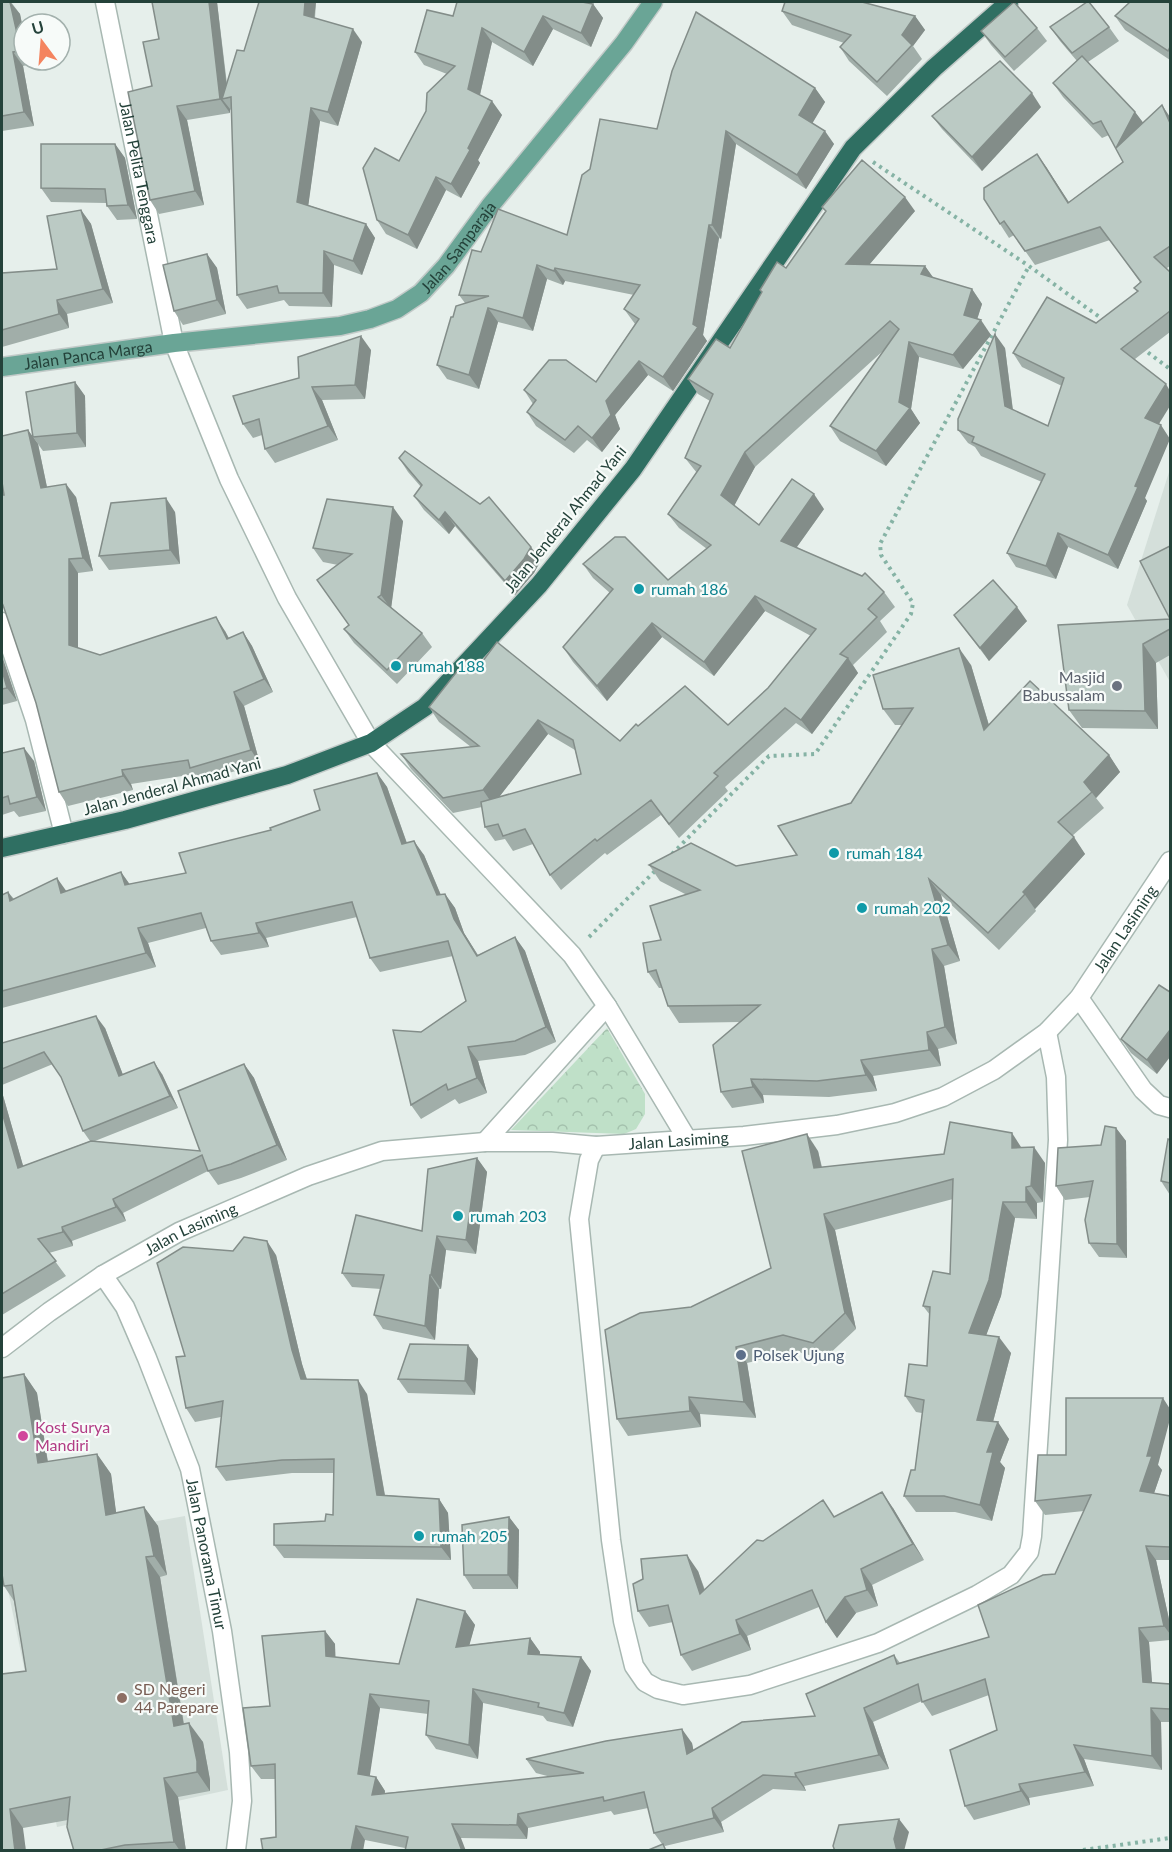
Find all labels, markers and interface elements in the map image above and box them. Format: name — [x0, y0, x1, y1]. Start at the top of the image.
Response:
north arrow — [12, 12, 72, 72]
text: U — [29, 16, 46, 38]
street label: Jalan Pelita Tenggara — [116, 100, 164, 245]
street label: Jalan Samparaja — [416, 197, 499, 297]
street label: Jalan Panca Marga — [23, 336, 154, 373]
street label: Jalan Jenderal Ahmad Yani — [500, 442, 630, 596]
place label: rumah 186 — [651, 579, 728, 598]
marker: rumah 186 — [632, 582, 646, 596]
place label: rumah 188 — [408, 656, 485, 675]
marker: rumah 188 — [389, 659, 403, 673]
place label: Masjid Babussalam — [1022, 667, 1105, 704]
marker: Masjid Babussalam — [1110, 679, 1124, 693]
street label: Jalan Jenderal Ahmad Yani — [81, 753, 263, 818]
place label: rumah 184 — [846, 843, 923, 862]
marker: rumah 184 — [827, 846, 841, 860]
street label: Jalan Lasiming — [1089, 881, 1160, 975]
place label: rumah 202 — [874, 898, 951, 917]
marker: rumah 202 — [855, 901, 869, 915]
street label: Jalan Lasiming — [628, 1127, 729, 1153]
street label: Jalan Lasiming — [141, 1198, 240, 1259]
place label: rumah 203 — [470, 1206, 547, 1225]
marker: rumah 203 — [451, 1209, 465, 1223]
place label: Polsek Ujung — [753, 1345, 844, 1364]
marker: Polsek Ujung — [734, 1348, 748, 1362]
place label: Kost Surya Mandiri — [35, 1417, 110, 1454]
marker: Kost Surya Mandiri — [16, 1429, 30, 1443]
street label: Jalan Panorama Timur — [183, 1476, 232, 1631]
place label: rumah 205 — [431, 1526, 508, 1545]
marker: rumah 205 — [412, 1529, 426, 1543]
place label: SD Negeri 44 Parepare — [134, 1679, 219, 1716]
marker: SD Negeri 44 Parepare — [115, 1691, 129, 1705]

